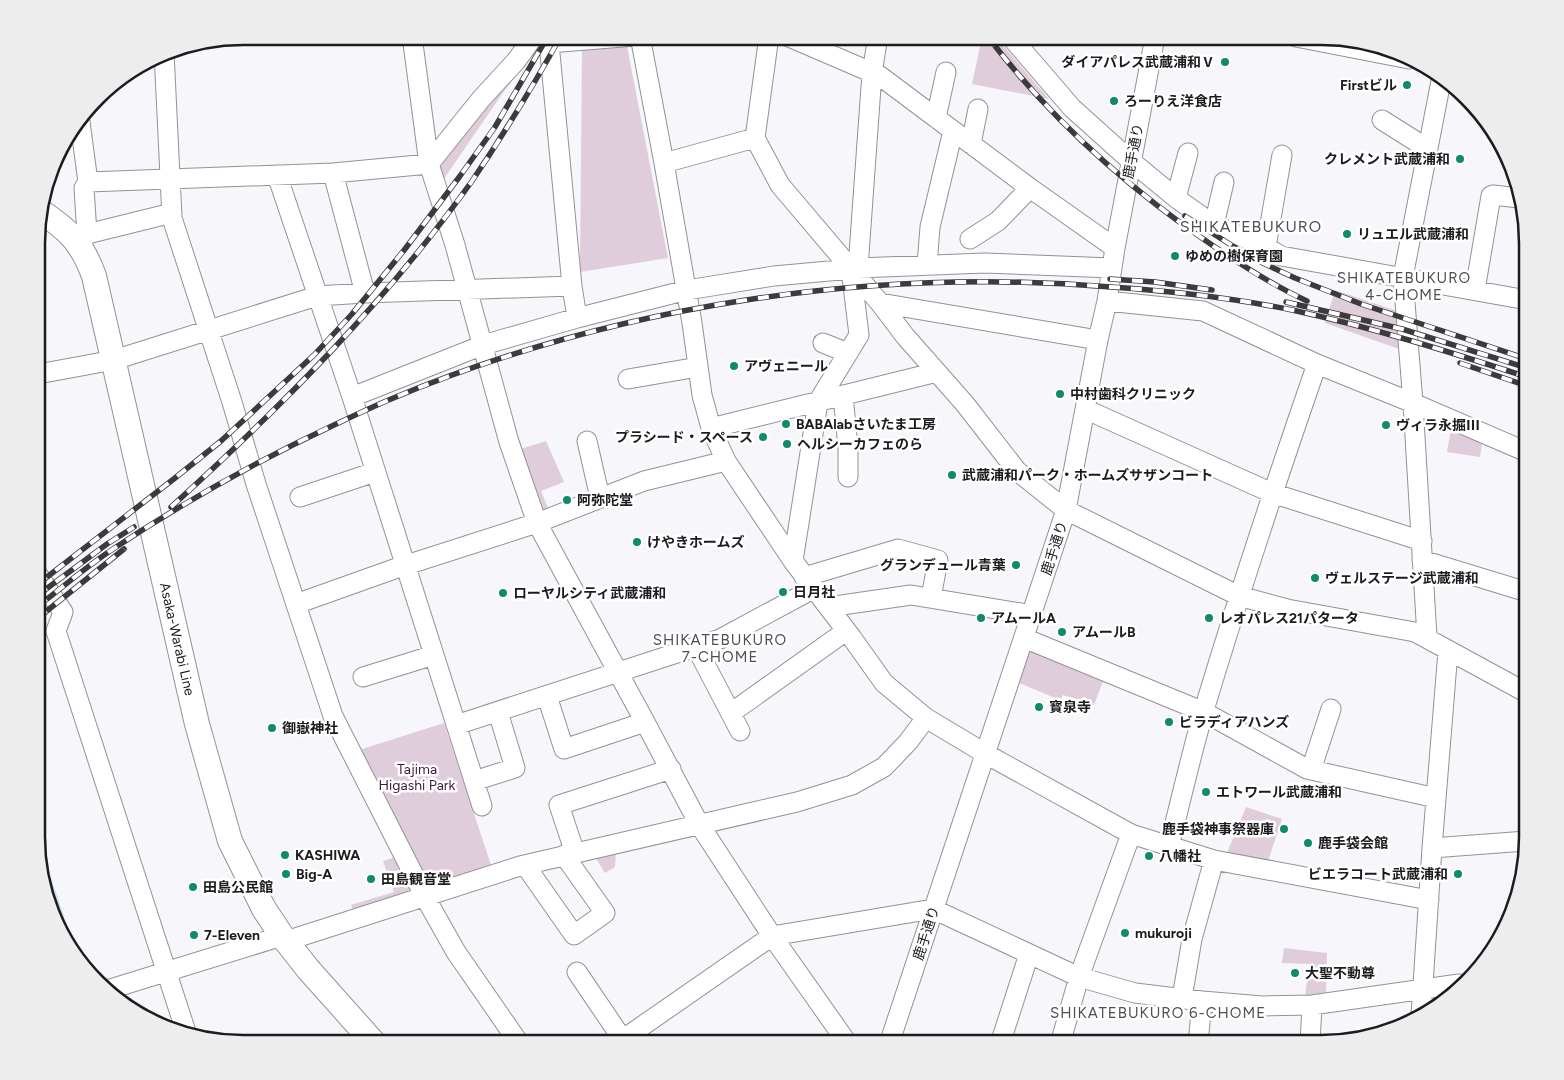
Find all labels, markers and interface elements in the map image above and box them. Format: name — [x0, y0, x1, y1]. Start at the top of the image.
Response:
place label: ダイアパレス武蔵浦和Ⅴ — [1061, 54, 1215, 71]
marker: ダイアパレス武蔵浦和Ⅴ — [1219, 56, 1231, 68]
place label: Firstビル — [1340, 77, 1397, 94]
marker: Firstビル — [1401, 79, 1413, 91]
place label: ろーりえ洋食店 — [1124, 93, 1222, 110]
marker: ろーりえ洋食店 — [1108, 95, 1120, 107]
street label: 鹿手通り — [1120, 122, 1147, 180]
place label: クレメント武蔵浦和 — [1324, 151, 1450, 168]
marker: クレメント武蔵浦和 — [1454, 153, 1466, 165]
district label: SHIKATEBUKURO — [1180, 217, 1322, 236]
place label: リュエル武蔵浦和 — [1357, 226, 1469, 243]
marker: リュエル武蔵浦和 — [1341, 228, 1353, 240]
place label: ゆめの樹保育園 — [1185, 248, 1283, 265]
marker: ゆめの樹保育園 — [1169, 250, 1181, 262]
district label: SHIKATEBUKURO 4-CHOME — [1337, 269, 1471, 304]
place label: アヴェニール — [744, 358, 828, 375]
marker: アヴェニール — [728, 360, 740, 372]
place label: 中村歯科クリニック — [1070, 386, 1196, 403]
marker: 中村歯科クリニック — [1054, 388, 1066, 400]
place label: BABAlabさいたま工房 — [796, 416, 936, 433]
place label: ヴィラ永掘Ⅲ — [1396, 417, 1480, 434]
marker: BABAlabさいたま工房 — [780, 418, 792, 430]
marker: ヴィラ永掘Ⅲ — [1380, 419, 1392, 431]
place label: プラシード・スペース — [615, 429, 753, 446]
marker: プラシード・スペース — [757, 431, 769, 443]
place label: ヘルシーカフェのら — [797, 436, 923, 453]
marker: ヘルシーカフェのら — [781, 438, 793, 450]
place label: 武蔵浦和パーク・ホームズサザンコート — [962, 467, 1213, 484]
marker: 武蔵浦和パーク・ホームズサザンコート — [946, 469, 958, 481]
place label: 阿弥陀堂 — [577, 492, 633, 509]
marker: 阿弥陀堂 — [561, 494, 573, 506]
street label: 鹿手通り — [1038, 519, 1071, 577]
place label: けやきホームズ — [647, 534, 745, 551]
marker: けやきホームズ — [631, 536, 643, 548]
place label: グランデュール青葉 — [880, 557, 1006, 574]
marker: グランデュール青葉 — [1010, 559, 1022, 571]
place label: ヴェルステージ武蔵浦和 — [1325, 570, 1479, 587]
marker: ヴェルステージ武蔵浦和 — [1309, 572, 1321, 584]
street label: Asaka-Warabi Line — [156, 581, 198, 698]
place label: 日月社 — [793, 584, 835, 601]
place label: ローヤルシティ武蔵浦和 — [513, 585, 666, 602]
marker: 日月社 — [777, 586, 789, 598]
marker: ローヤルシティ武蔵浦和 — [497, 587, 509, 599]
place label: アムールA — [991, 610, 1056, 627]
place label: レオパレス21パタータ — [1219, 610, 1359, 627]
marker: アムールA — [975, 612, 987, 624]
marker: レオパレス21パタータ — [1203, 612, 1215, 624]
place label: アムールB — [1072, 624, 1136, 641]
marker: アムールB — [1056, 626, 1068, 638]
district label: SHIKATEBUKURO 7-CHOME — [653, 631, 787, 666]
place label: 寳泉寺 — [1049, 699, 1091, 716]
marker: 寳泉寺 — [1033, 701, 1045, 713]
place label: ビラディアハンズ — [1179, 714, 1289, 731]
marker: ビラディアハンズ — [1163, 716, 1175, 728]
place label: 御嶽神社 — [282, 720, 338, 737]
marker: 御嶽神社 — [266, 722, 278, 734]
park label: Tajima Higashi Park — [379, 761, 456, 794]
place label: エトワール武蔵浦和 — [1216, 784, 1342, 801]
marker: エトワール武蔵浦和 — [1200, 786, 1212, 798]
place label: 鹿手袋神事祭器庫 — [1162, 821, 1274, 838]
marker: 鹿手袋神事祭器庫 — [1278, 823, 1290, 835]
place label: 鹿手袋会館 — [1318, 835, 1388, 852]
marker: 鹿手袋会館 — [1302, 837, 1314, 849]
place label: KASHIWA — [295, 847, 360, 864]
place label: 八幡社 — [1159, 848, 1201, 865]
marker: KASHIWA — [279, 849, 291, 861]
marker: 八幡社 — [1143, 850, 1155, 862]
place label: Big-A — [296, 866, 332, 883]
place label: ビエラコート武蔵浦和 — [1308, 866, 1448, 883]
marker: Big-A — [280, 868, 292, 880]
marker: ビエラコート武蔵浦和 — [1452, 868, 1464, 880]
place label: 田島観音堂 — [381, 871, 451, 888]
marker: 田島観音堂 — [365, 873, 377, 885]
place label: 田島公民館 — [203, 879, 273, 896]
marker: 田島公民館 — [187, 881, 199, 893]
street label: 鹿手通り — [910, 904, 943, 962]
place label: mukuroji — [1135, 925, 1192, 942]
place label: 7-Eleven — [204, 927, 260, 944]
marker: mukuroji — [1119, 927, 1131, 939]
marker: 7-Eleven — [188, 929, 200, 941]
place label: 大聖不動尊 — [1305, 965, 1375, 982]
marker: 大聖不動尊 — [1289, 967, 1301, 979]
district label: SHIKATEBUKURO 6-CHOME — [1050, 1004, 1266, 1022]

